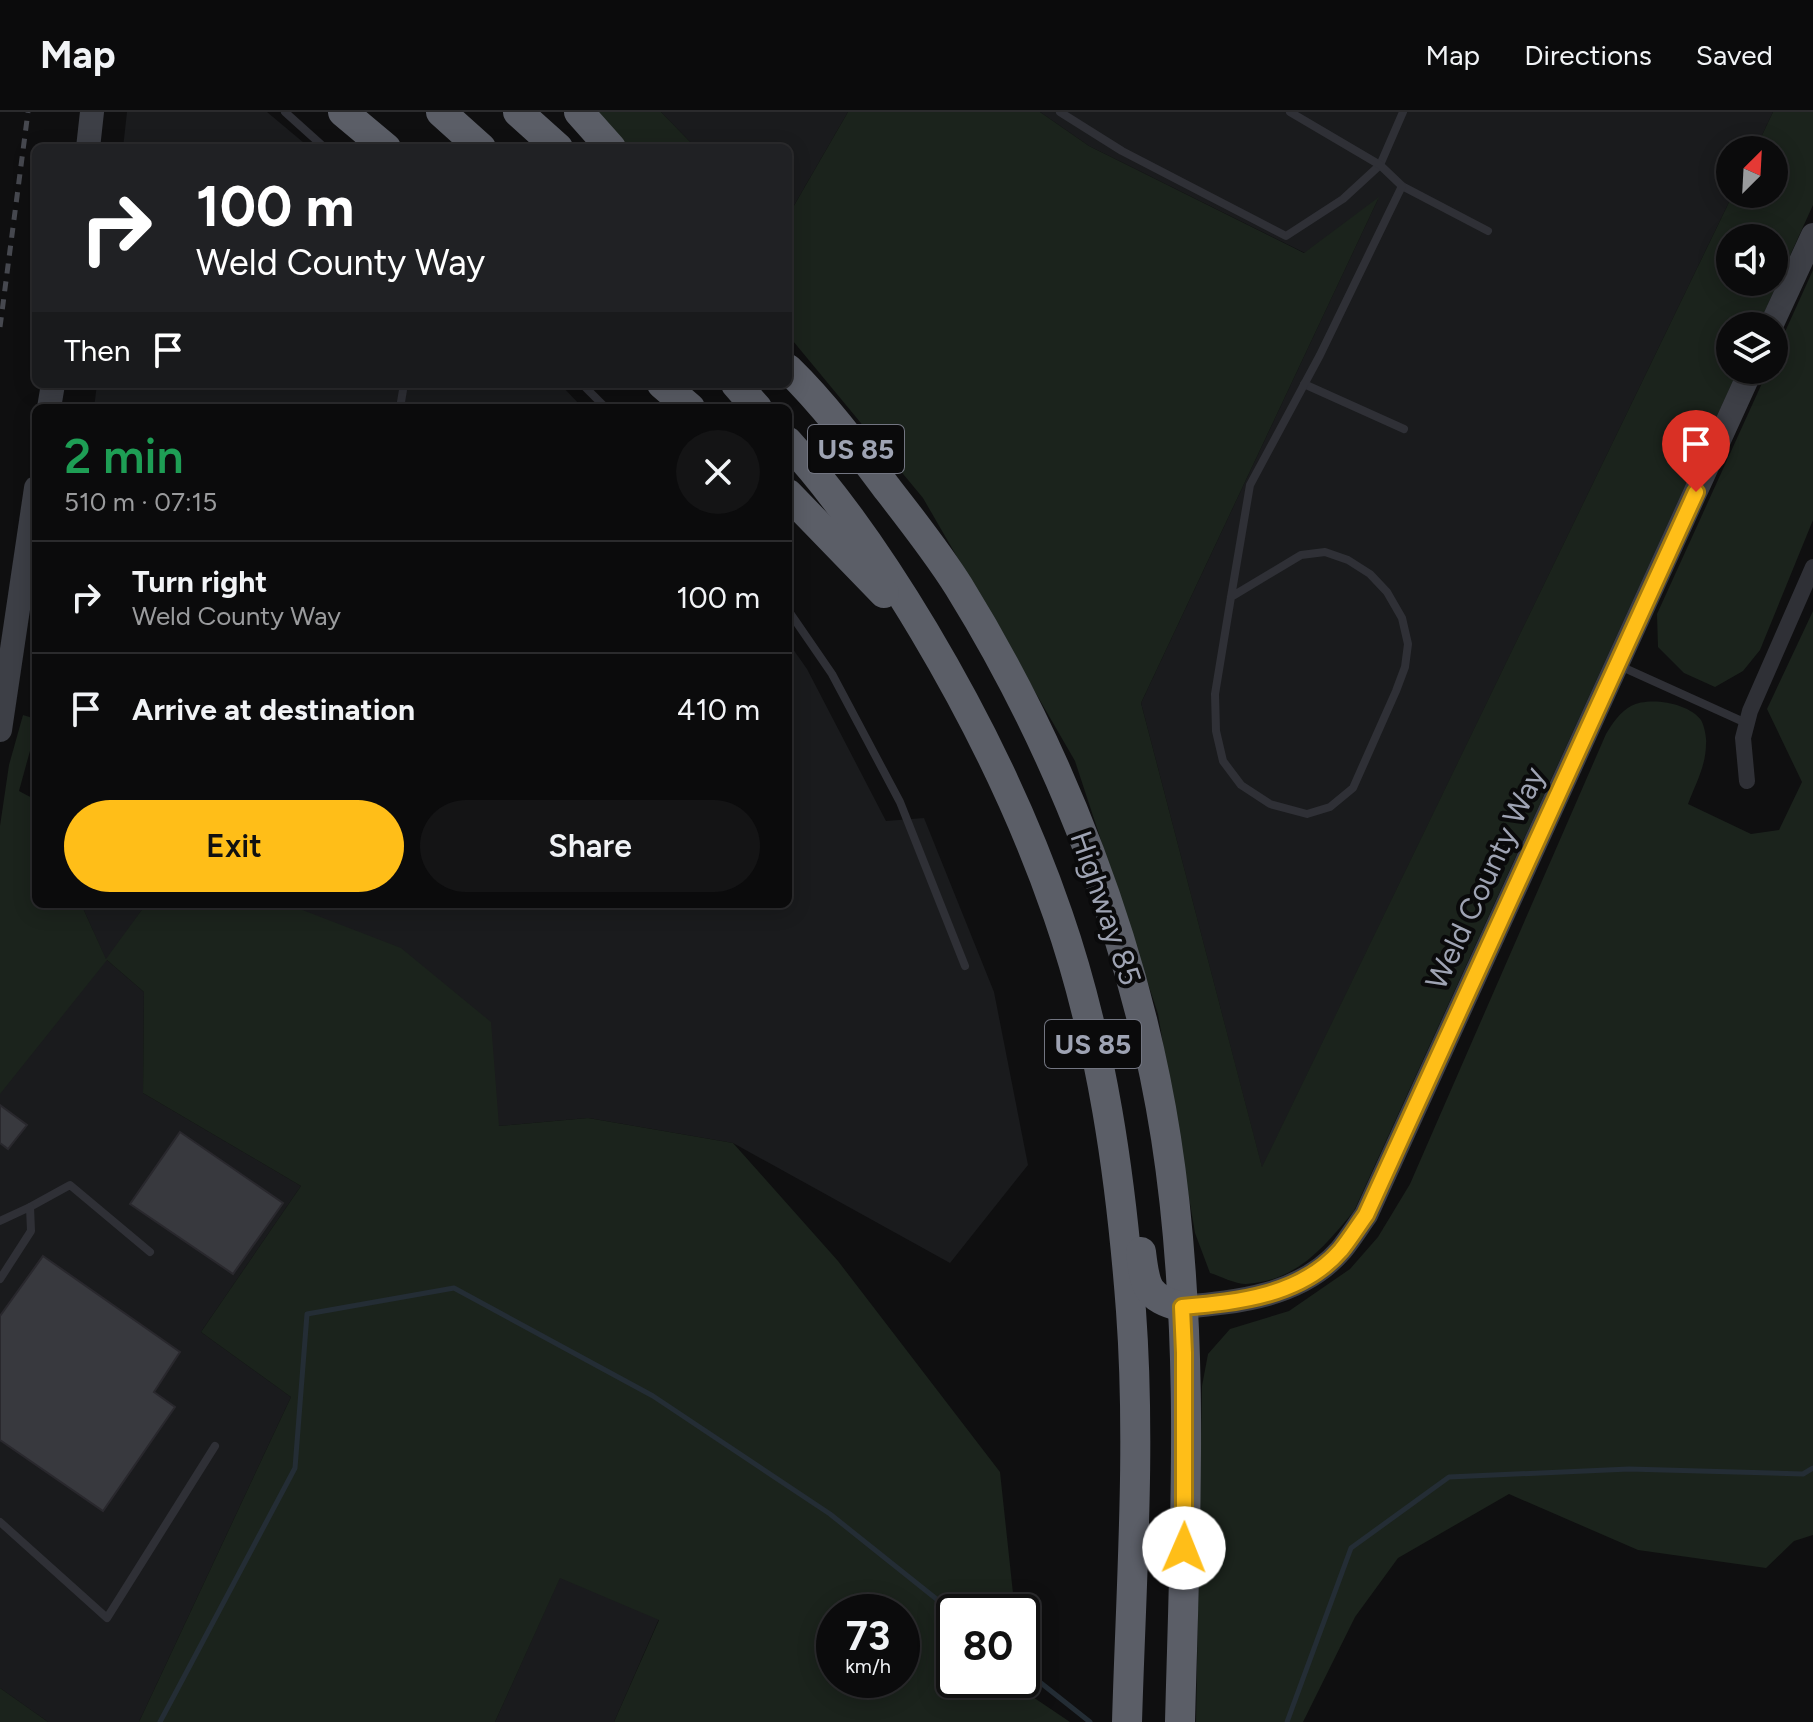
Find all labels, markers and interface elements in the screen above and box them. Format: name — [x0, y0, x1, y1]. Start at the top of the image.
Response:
text: Map — [40, 32, 116, 78]
text: Map — [1426, 38, 1480, 72]
text: Directions — [1524, 38, 1652, 72]
text: Saved — [1696, 38, 1773, 72]
north arrow — [1716, 136, 1788, 208]
map controls — [1716, 136, 1788, 384]
text: 100 m — [196, 173, 354, 240]
icon: right — [64, 176, 168, 280]
button: sound — [1716, 224, 1788, 296]
text: Weld County Way — [196, 241, 485, 284]
button: layers — [1716, 312, 1788, 384]
icon: arrive — [146, 328, 190, 372]
text: Then — [64, 332, 130, 369]
pin — [1662, 410, 1730, 492]
icon: arrive — [1674, 422, 1718, 466]
road number: US 85 — [808, 425, 904, 473]
text: 2 min — [64, 427, 184, 485]
button: close — [676, 430, 760, 514]
text: 510 m · 07:15 — [64, 486, 217, 518]
text: Turn right — [132, 563, 267, 600]
icon: right — [64, 575, 108, 619]
text: 100 m — [676, 579, 760, 616]
text: Weld County Way — [132, 600, 341, 632]
icon: arrive — [64, 687, 108, 731]
text: Arrive at destination — [132, 691, 415, 728]
text: 410 m — [677, 691, 760, 728]
street label: Weld County Way — [1417, 761, 1553, 995]
button: Exit — [64, 800, 404, 892]
button: Share — [420, 800, 760, 892]
street label: Highway 85 — [1062, 826, 1150, 990]
road number: US 85 — [1045, 1020, 1141, 1068]
position arrow — [1142, 1506, 1226, 1590]
speed limit sign: 80 — [936, 1594, 1040, 1698]
text: 73 — [846, 1612, 890, 1660]
text: km/h — [845, 1654, 891, 1678]

